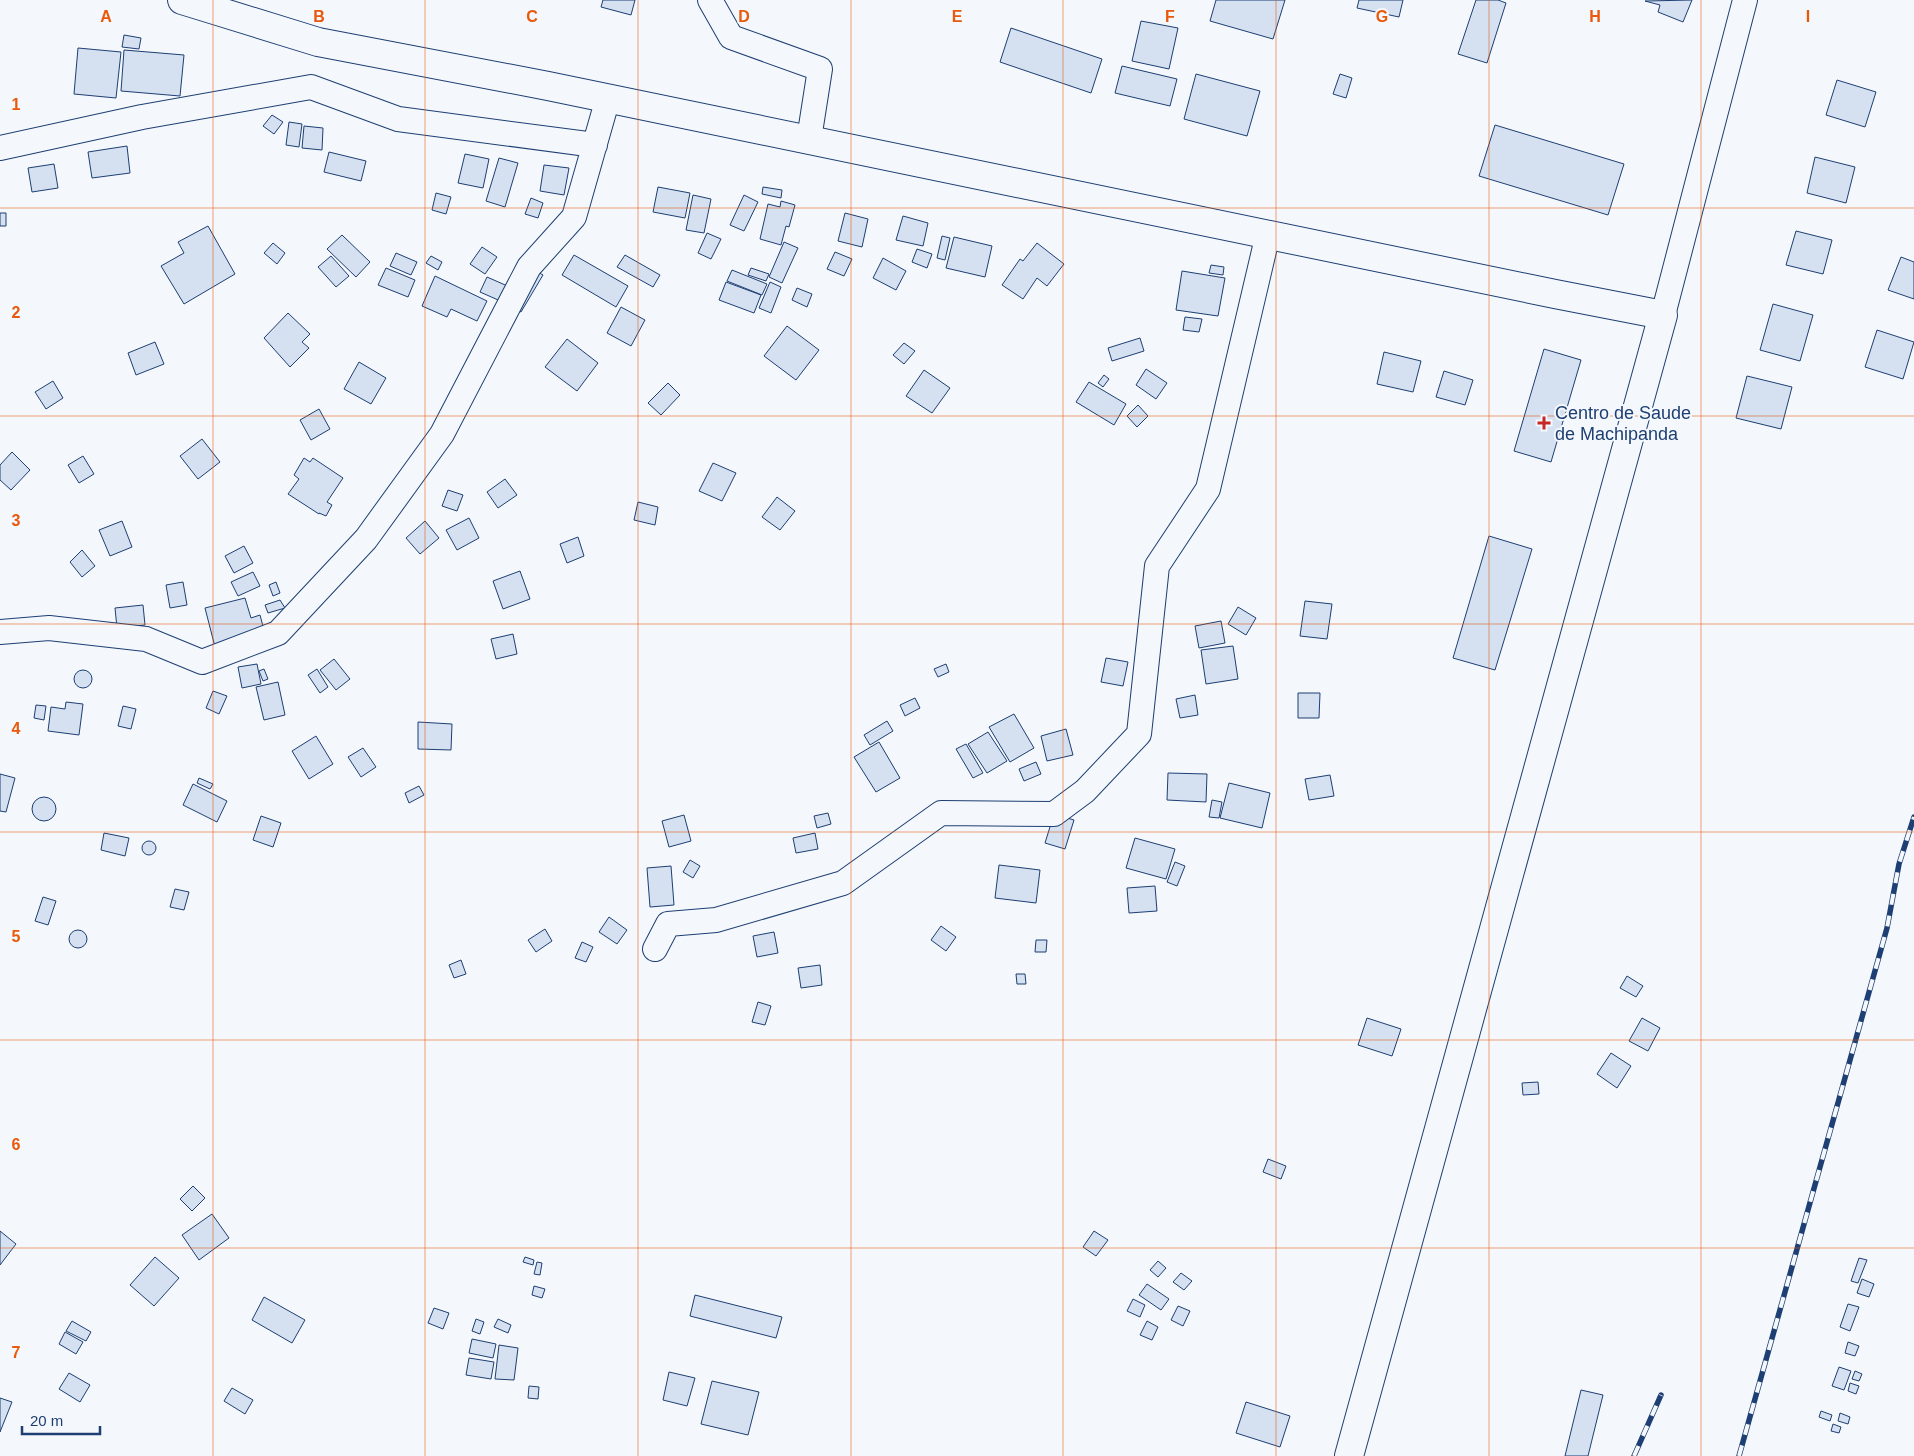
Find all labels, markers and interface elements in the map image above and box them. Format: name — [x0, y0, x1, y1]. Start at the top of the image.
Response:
text: A — [100, 8, 112, 25]
text: B — [313, 8, 325, 25]
text: C — [526, 8, 538, 25]
text: D — [738, 8, 750, 25]
text: E — [952, 8, 963, 25]
text: F — [1165, 8, 1175, 25]
text: G — [1376, 8, 1388, 25]
text: H — [1589, 8, 1601, 25]
text: I — [1806, 8, 1810, 25]
text: 1 — [12, 96, 21, 113]
text: 2 — [12, 304, 21, 321]
place label: Centro de Saude de Machipanda — [1555, 403, 1691, 444]
marker: Centro de Saude de Machipanda — [1537, 416, 1551, 430]
text: 3 — [12, 512, 21, 529]
text: 4 — [12, 720, 21, 737]
text: 5 — [12, 928, 21, 945]
text: 6 — [12, 1136, 21, 1153]
text: 7 — [12, 1344, 21, 1361]
scale bar — [22, 1404, 100, 1436]
text: 20 m — [30, 1412, 63, 1429]

